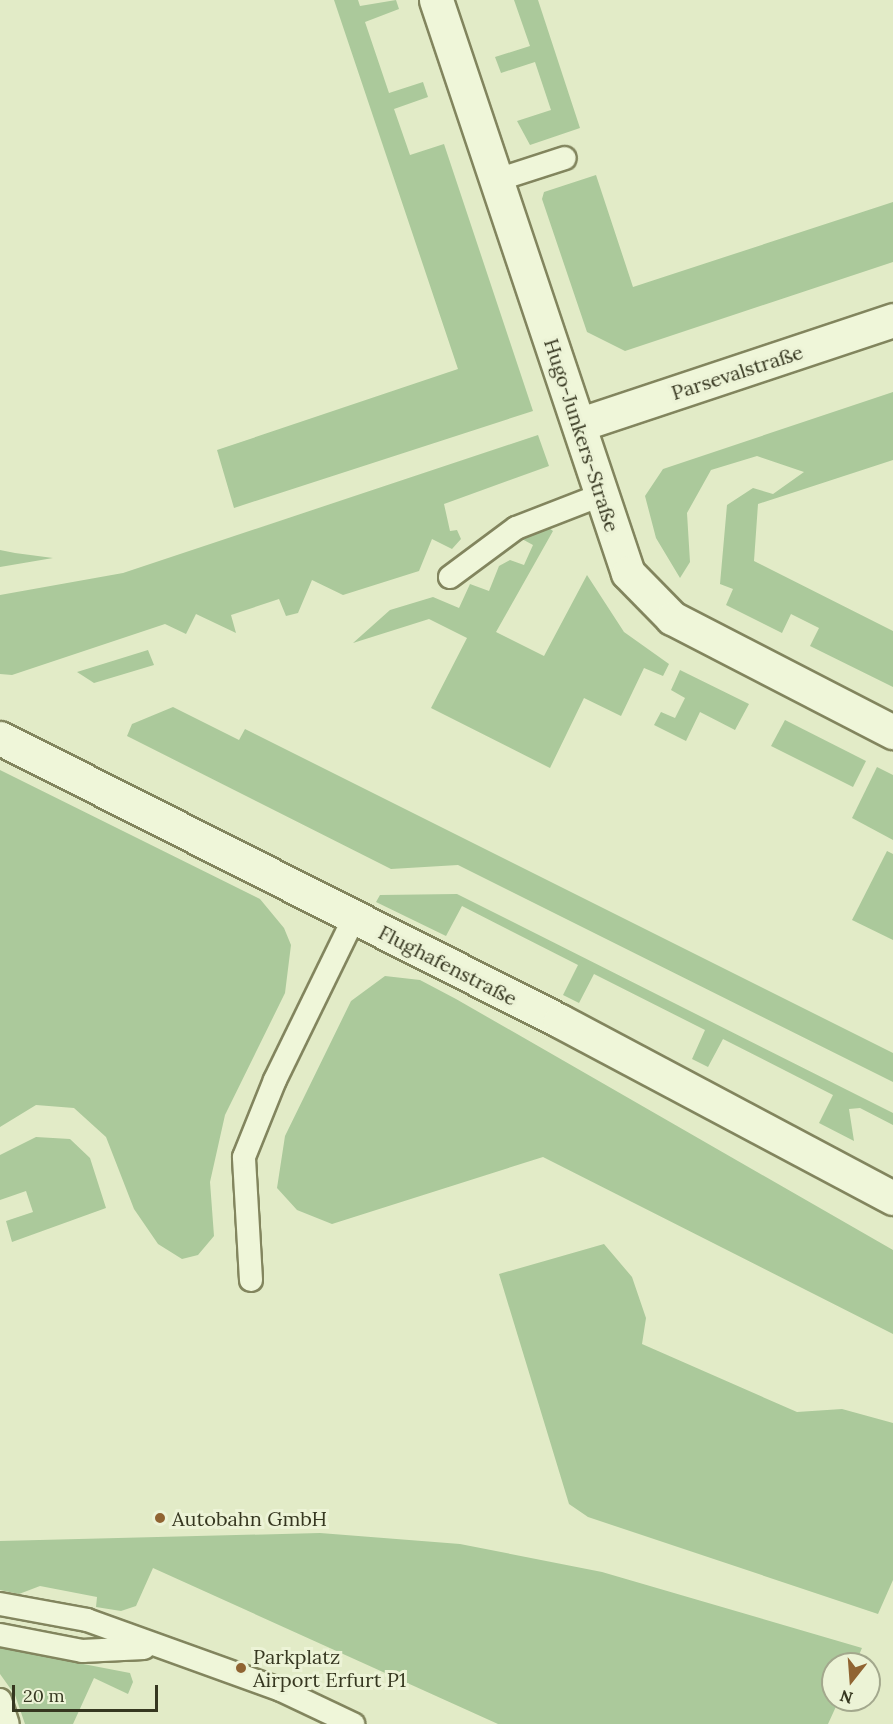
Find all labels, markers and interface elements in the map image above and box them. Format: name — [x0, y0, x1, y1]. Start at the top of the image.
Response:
street label: Hugo-Junkers-Straße — [539, 335, 625, 535]
street label: Parsevalstraße — [668, 339, 806, 405]
street label: Flughafenstraße — [375, 920, 521, 1010]
place label: Autobahn GmbH — [172, 1506, 327, 1530]
marker: Autobahn GmbH — [153, 1511, 167, 1525]
place label: Parkplatz Airport Erfurt P1 — [253, 1644, 406, 1691]
north arrow — [821, 1652, 881, 1712]
marker: Parkplatz Airport Erfurt P1 — [234, 1661, 248, 1675]
scale bar — [15, 1673, 160, 1711]
text: 20 m — [23, 1684, 65, 1707]
text: N — [837, 1686, 855, 1709]

